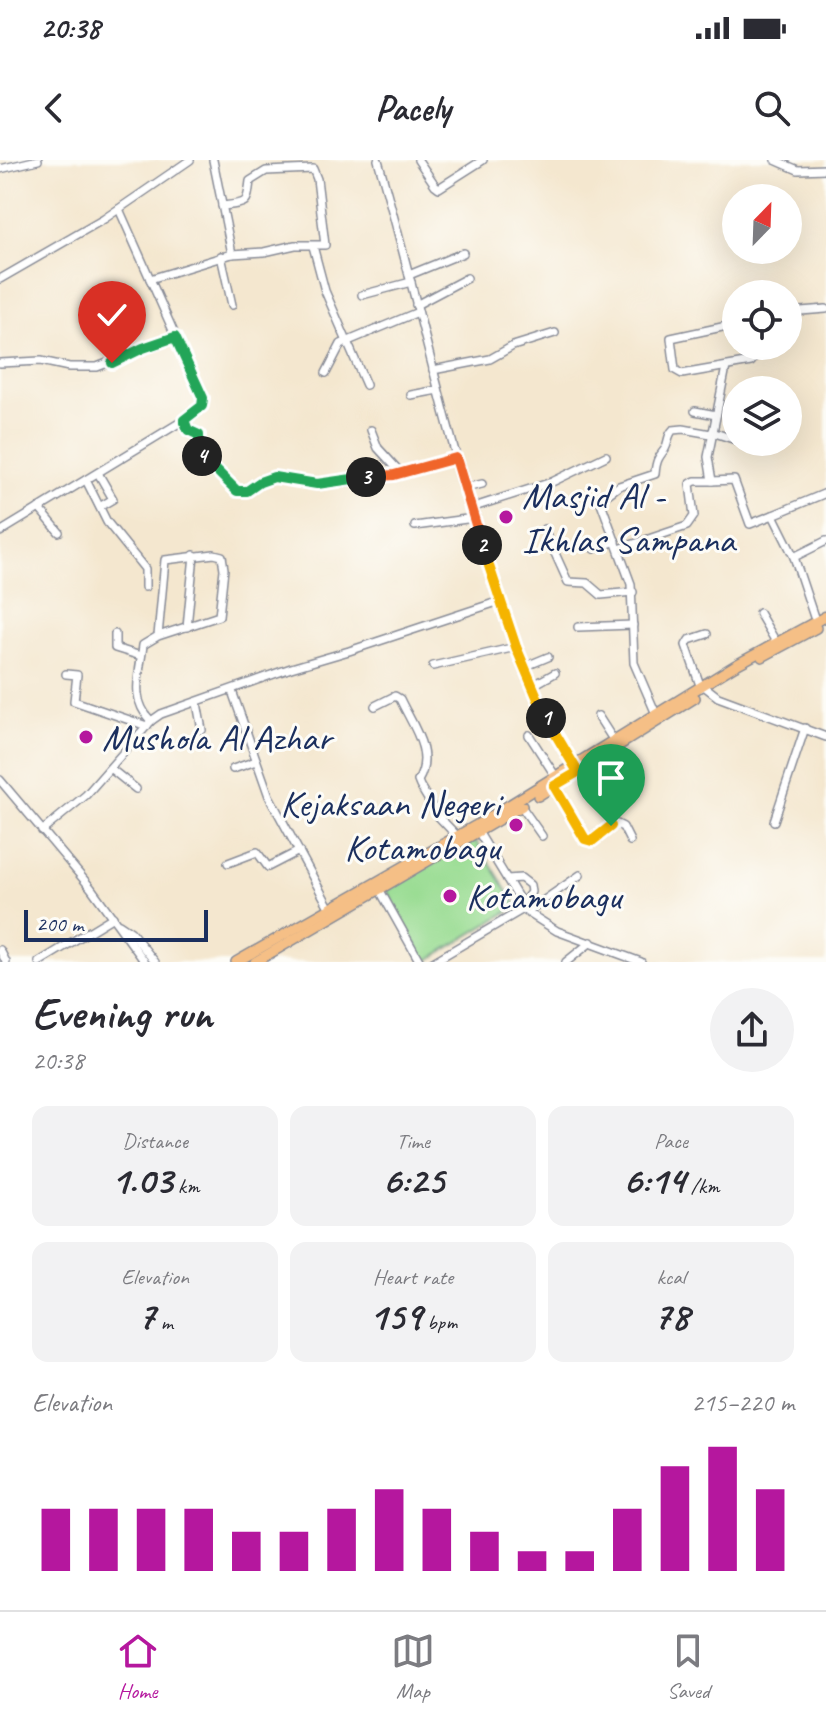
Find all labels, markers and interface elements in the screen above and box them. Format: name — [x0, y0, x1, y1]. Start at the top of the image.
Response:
text: 20:38 — [40, 9, 100, 47]
text: Pacely — [375, 85, 451, 131]
icon: back — [32, 86, 76, 130]
icon: search — [750, 86, 794, 130]
north arrow — [722, 184, 802, 264]
map controls — [722, 184, 802, 456]
button: locate — [722, 280, 802, 360]
pin — [78, 281, 146, 363]
icon: check — [90, 293, 134, 337]
button: layers — [722, 376, 802, 456]
pin: 4 — [182, 436, 222, 476]
text: 4 — [197, 442, 207, 470]
pin: 3 — [346, 457, 386, 497]
text: 3 — [361, 463, 371, 491]
place label: Masjid Al - Ikhlas Sampana — [522, 472, 737, 563]
marker: Masjid Al - Ikhlas Sampana — [497, 508, 515, 526]
pin: 2 — [462, 525, 502, 565]
text: 2 — [477, 531, 487, 559]
pin: 1 — [526, 698, 566, 738]
text: 1 — [541, 704, 551, 732]
place label: Mushola Al Azhar — [102, 714, 335, 761]
marker: Mushola Al Azhar — [77, 728, 95, 746]
pin — [577, 744, 645, 826]
icon: arrive — [589, 756, 633, 800]
place label: Kejaksaan Negeri Kotamobagu — [280, 780, 504, 871]
marker: Kejaksaan Negeri Kotamobagu — [507, 816, 525, 834]
place label: Kotamobagu — [466, 873, 625, 920]
marker: Kotamobagu — [441, 887, 459, 905]
scale bar — [24, 906, 208, 942]
text: 200 m — [36, 910, 83, 938]
text: Evening run — [32, 986, 212, 1041]
button: share — [710, 988, 794, 1072]
text: 20:38 — [32, 1044, 84, 1077]
text: Distance — [122, 1127, 188, 1155]
text: Time — [396, 1127, 430, 1155]
text: Pace — [654, 1127, 688, 1155]
text: 1.03 — [111, 1155, 173, 1205]
text: 6:25 — [382, 1155, 444, 1205]
text: 6:14 — [623, 1155, 685, 1205]
text: km — [173, 1172, 199, 1200]
text: /km — [685, 1172, 719, 1200]
text: Elevation — [121, 1263, 189, 1291]
text: Heart rate — [373, 1263, 453, 1291]
text: kcal — [656, 1263, 686, 1291]
text: 7 — [137, 1291, 155, 1341]
text: 159 — [369, 1291, 422, 1341]
text: 78 — [653, 1291, 689, 1341]
text: m — [155, 1308, 173, 1336]
text: bpm — [422, 1308, 457, 1336]
text: Elevation — [32, 1386, 112, 1419]
text: 215–220 m — [691, 1386, 794, 1419]
tab: Home — [116, 1629, 160, 1705]
tab: Map — [391, 1629, 435, 1705]
tab: Saved — [666, 1629, 710, 1705]

